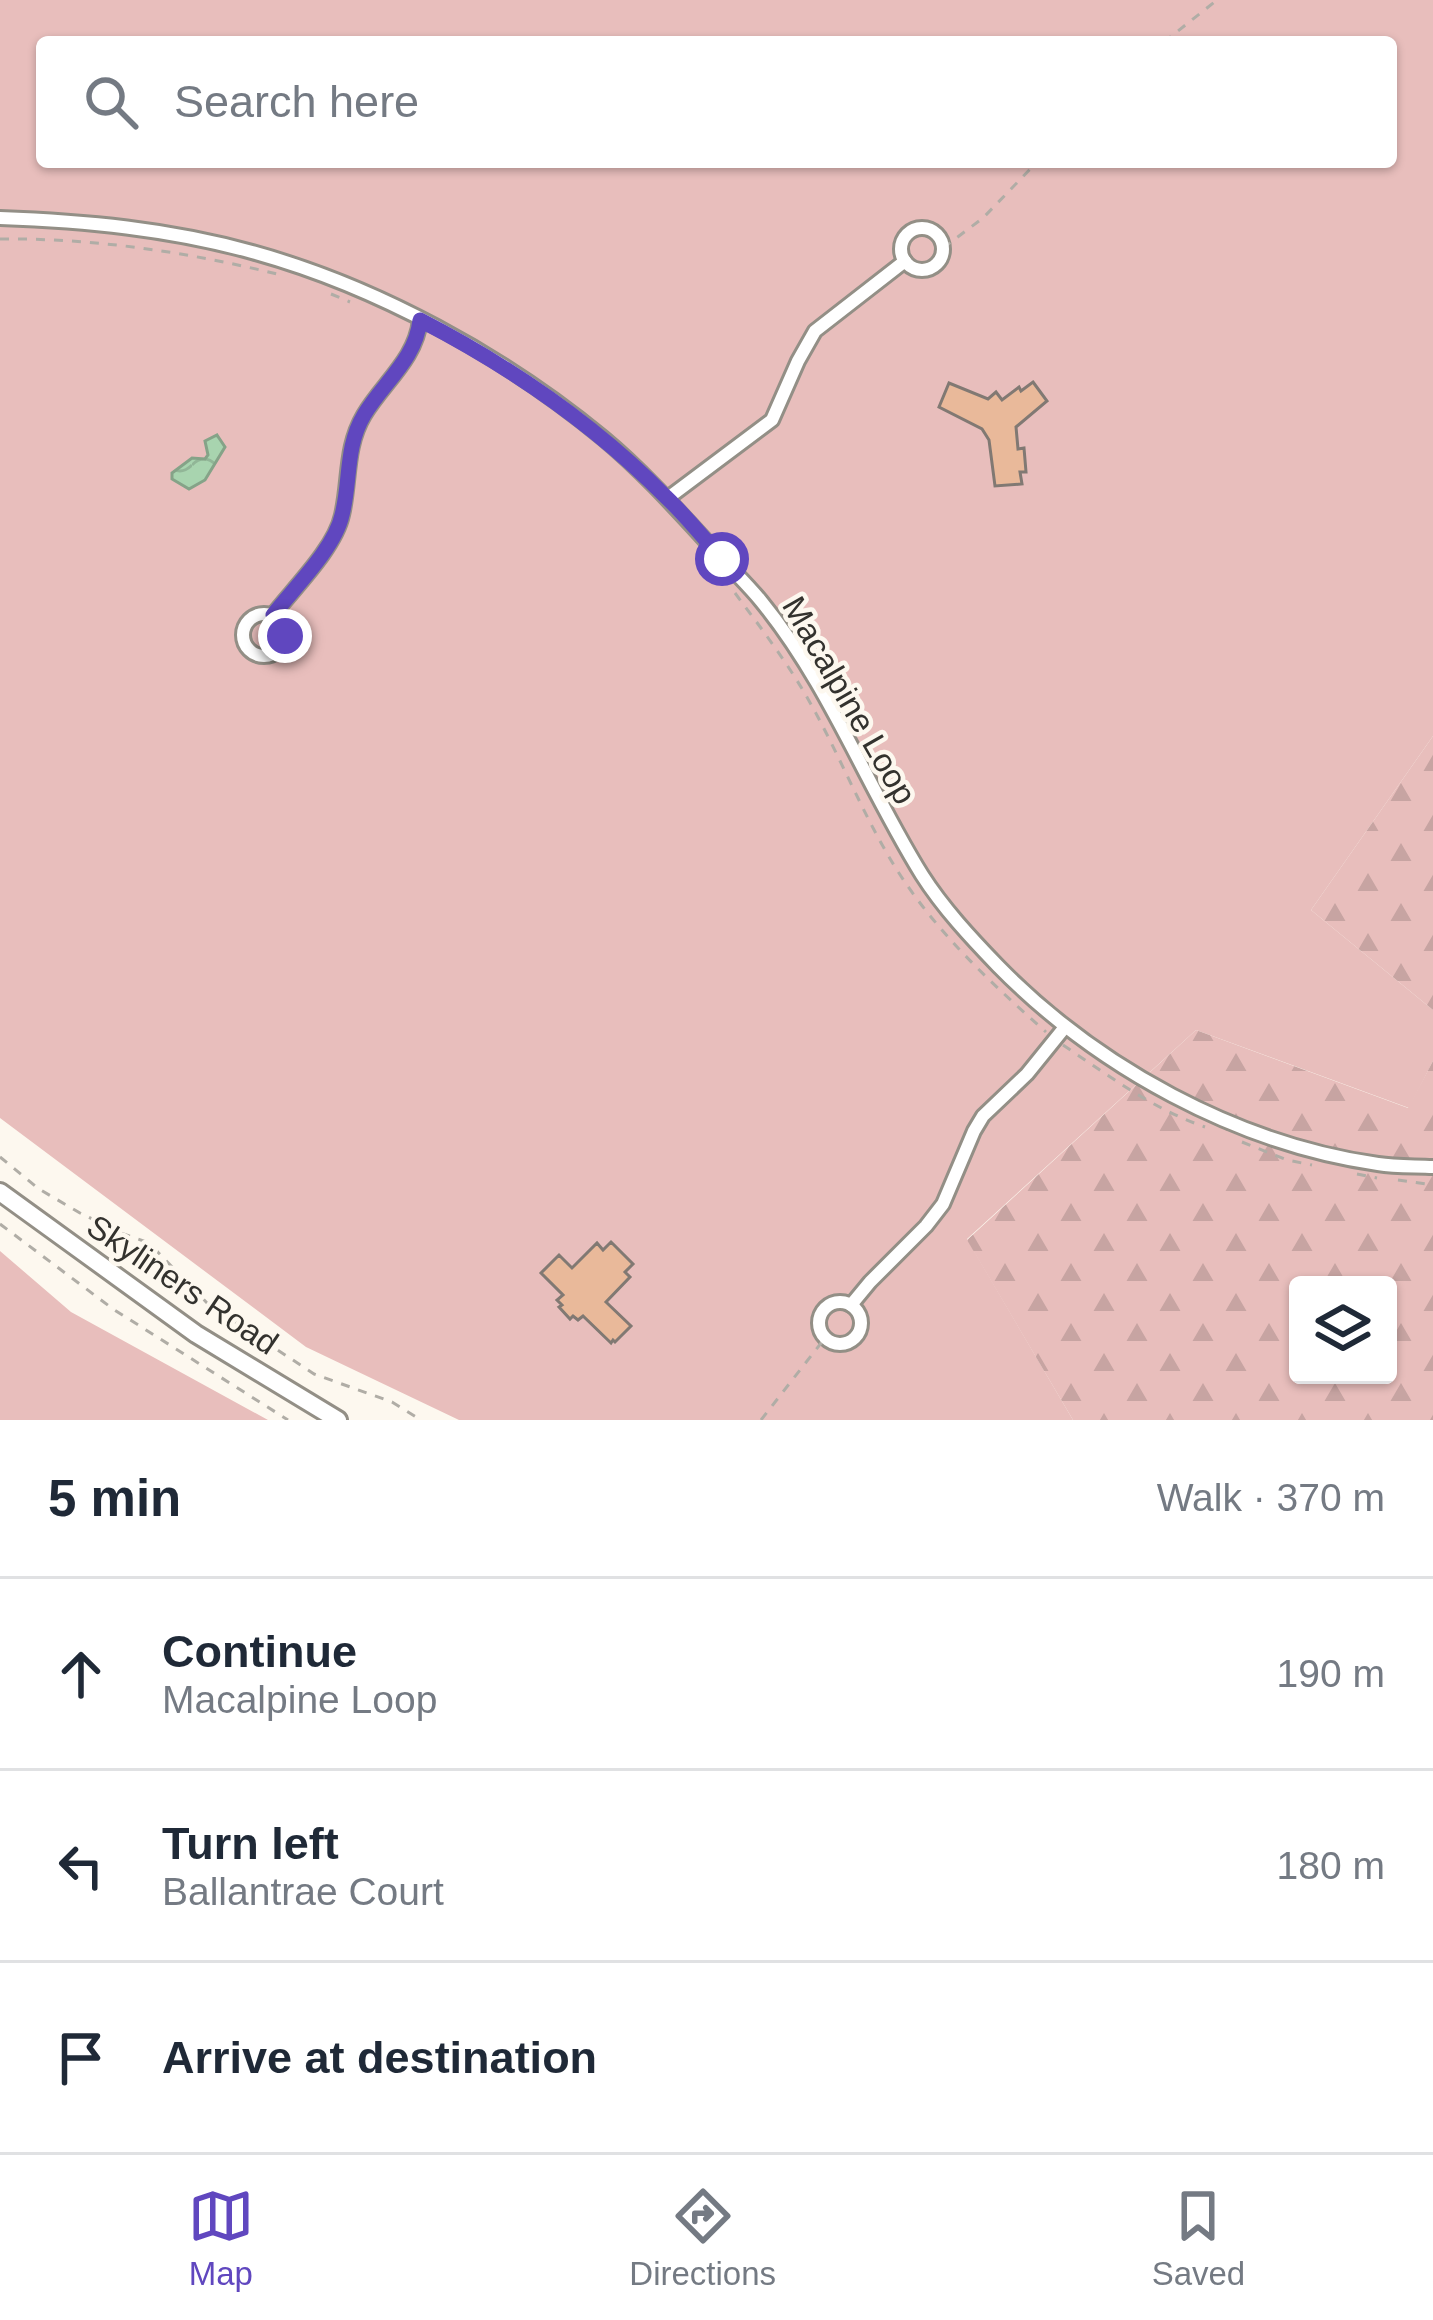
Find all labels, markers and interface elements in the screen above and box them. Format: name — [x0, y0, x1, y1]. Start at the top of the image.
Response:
search box — [36, 36, 1397, 168]
icon: search — [78, 69, 144, 135]
text: Search here — [174, 76, 419, 127]
route start — [695, 532, 749, 586]
street label: Macalpine Loop — [775, 590, 924, 810]
route end — [258, 609, 312, 663]
street label: Skyliners Road — [80, 1207, 285, 1362]
map controls — [1289, 1276, 1397, 1384]
button: layers — [1289, 1276, 1397, 1384]
text: 5 min — [48, 1470, 181, 1527]
text: Walk · 370 m — [1157, 1476, 1385, 1519]
text: Continue — [162, 1626, 357, 1677]
icon: ahead — [48, 1641, 114, 1707]
text: 190 m — [1277, 1652, 1385, 1695]
text: Macalpine Loop — [162, 1678, 437, 1721]
text: Turn left — [162, 1818, 339, 1869]
icon: left — [48, 1833, 114, 1899]
text: 180 m — [1277, 1844, 1385, 1887]
text: Ballantrae Court — [162, 1870, 444, 1913]
icon: arrive — [48, 2025, 114, 2091]
text: Arrive at destination — [162, 2032, 597, 2083]
tab: Map — [188, 2183, 254, 2293]
tab: Directions — [629, 2183, 776, 2293]
tab: Saved — [1152, 2183, 1245, 2293]

